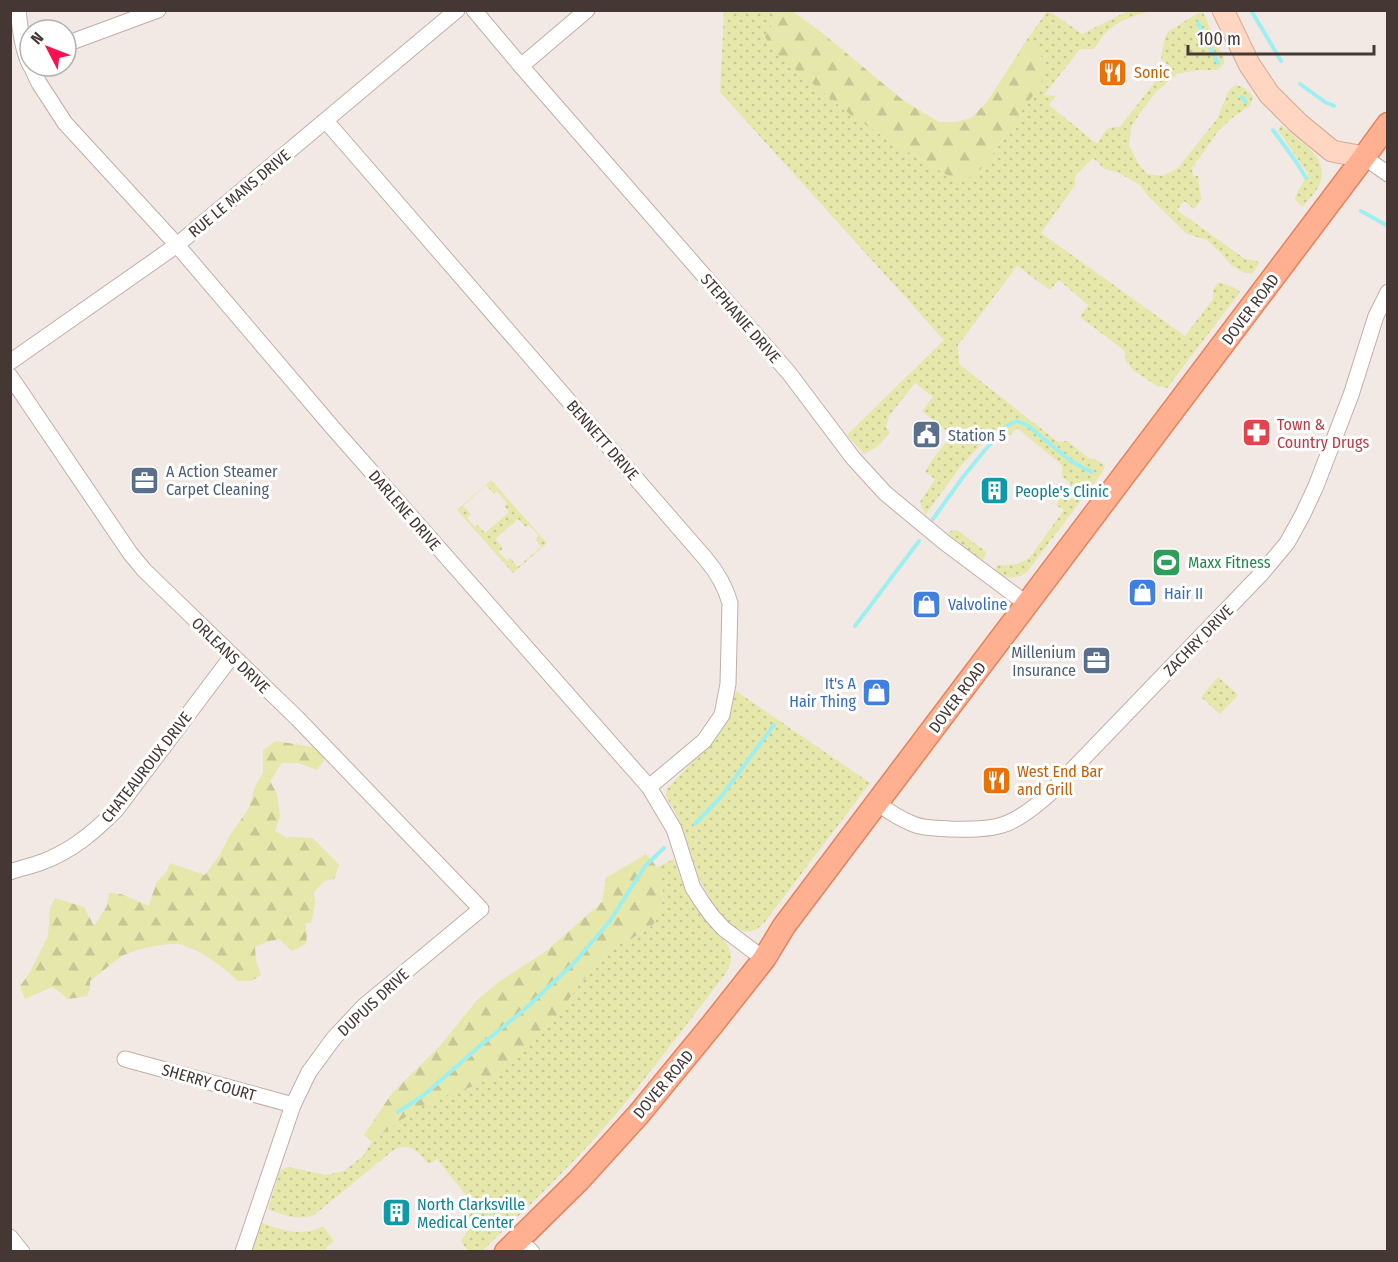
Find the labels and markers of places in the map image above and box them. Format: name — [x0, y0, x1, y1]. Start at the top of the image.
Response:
restaurant icon: Sonic — [1097, 56, 1129, 88]
place label: Sonic — [1134, 63, 1170, 82]
place label: Town & Country Drugs — [1277, 415, 1369, 452]
pharmacy icon: Town & Country Drugs — [1240, 417, 1272, 449]
public building icon: Station 5 — [911, 419, 943, 451]
place label: Station 5 — [948, 426, 1006, 445]
place label: A Action Steamer Carpet Cleaning — [166, 462, 278, 499]
office icon: A Action Steamer Carpet Cleaning — [129, 464, 161, 496]
building icon: People's Clinic — [978, 475, 1010, 507]
place label: People's Clinic — [1015, 482, 1109, 501]
sports icon: Maxx Fitness — [1151, 546, 1183, 578]
place label: Maxx Fitness — [1188, 553, 1271, 572]
shop icon: Hair II — [1127, 577, 1159, 609]
place label: Hair II — [1164, 584, 1203, 603]
shop icon: Valvoline — [911, 588, 943, 620]
place label: Valvoline — [948, 595, 1007, 614]
place label: Millenium Insurance — [1011, 643, 1076, 680]
office icon: Millenium Insurance — [1081, 645, 1113, 677]
place label: It's A Hair Thing — [789, 674, 857, 711]
shop icon: It's A Hair Thing — [861, 676, 893, 708]
place label: West End Bar and Grill — [1017, 762, 1103, 799]
restaurant icon: West End Bar and Grill — [980, 764, 1012, 796]
place label: North Clarksville Medical Center — [417, 1195, 525, 1232]
building icon: North Clarksville Medical Center — [380, 1197, 412, 1229]

